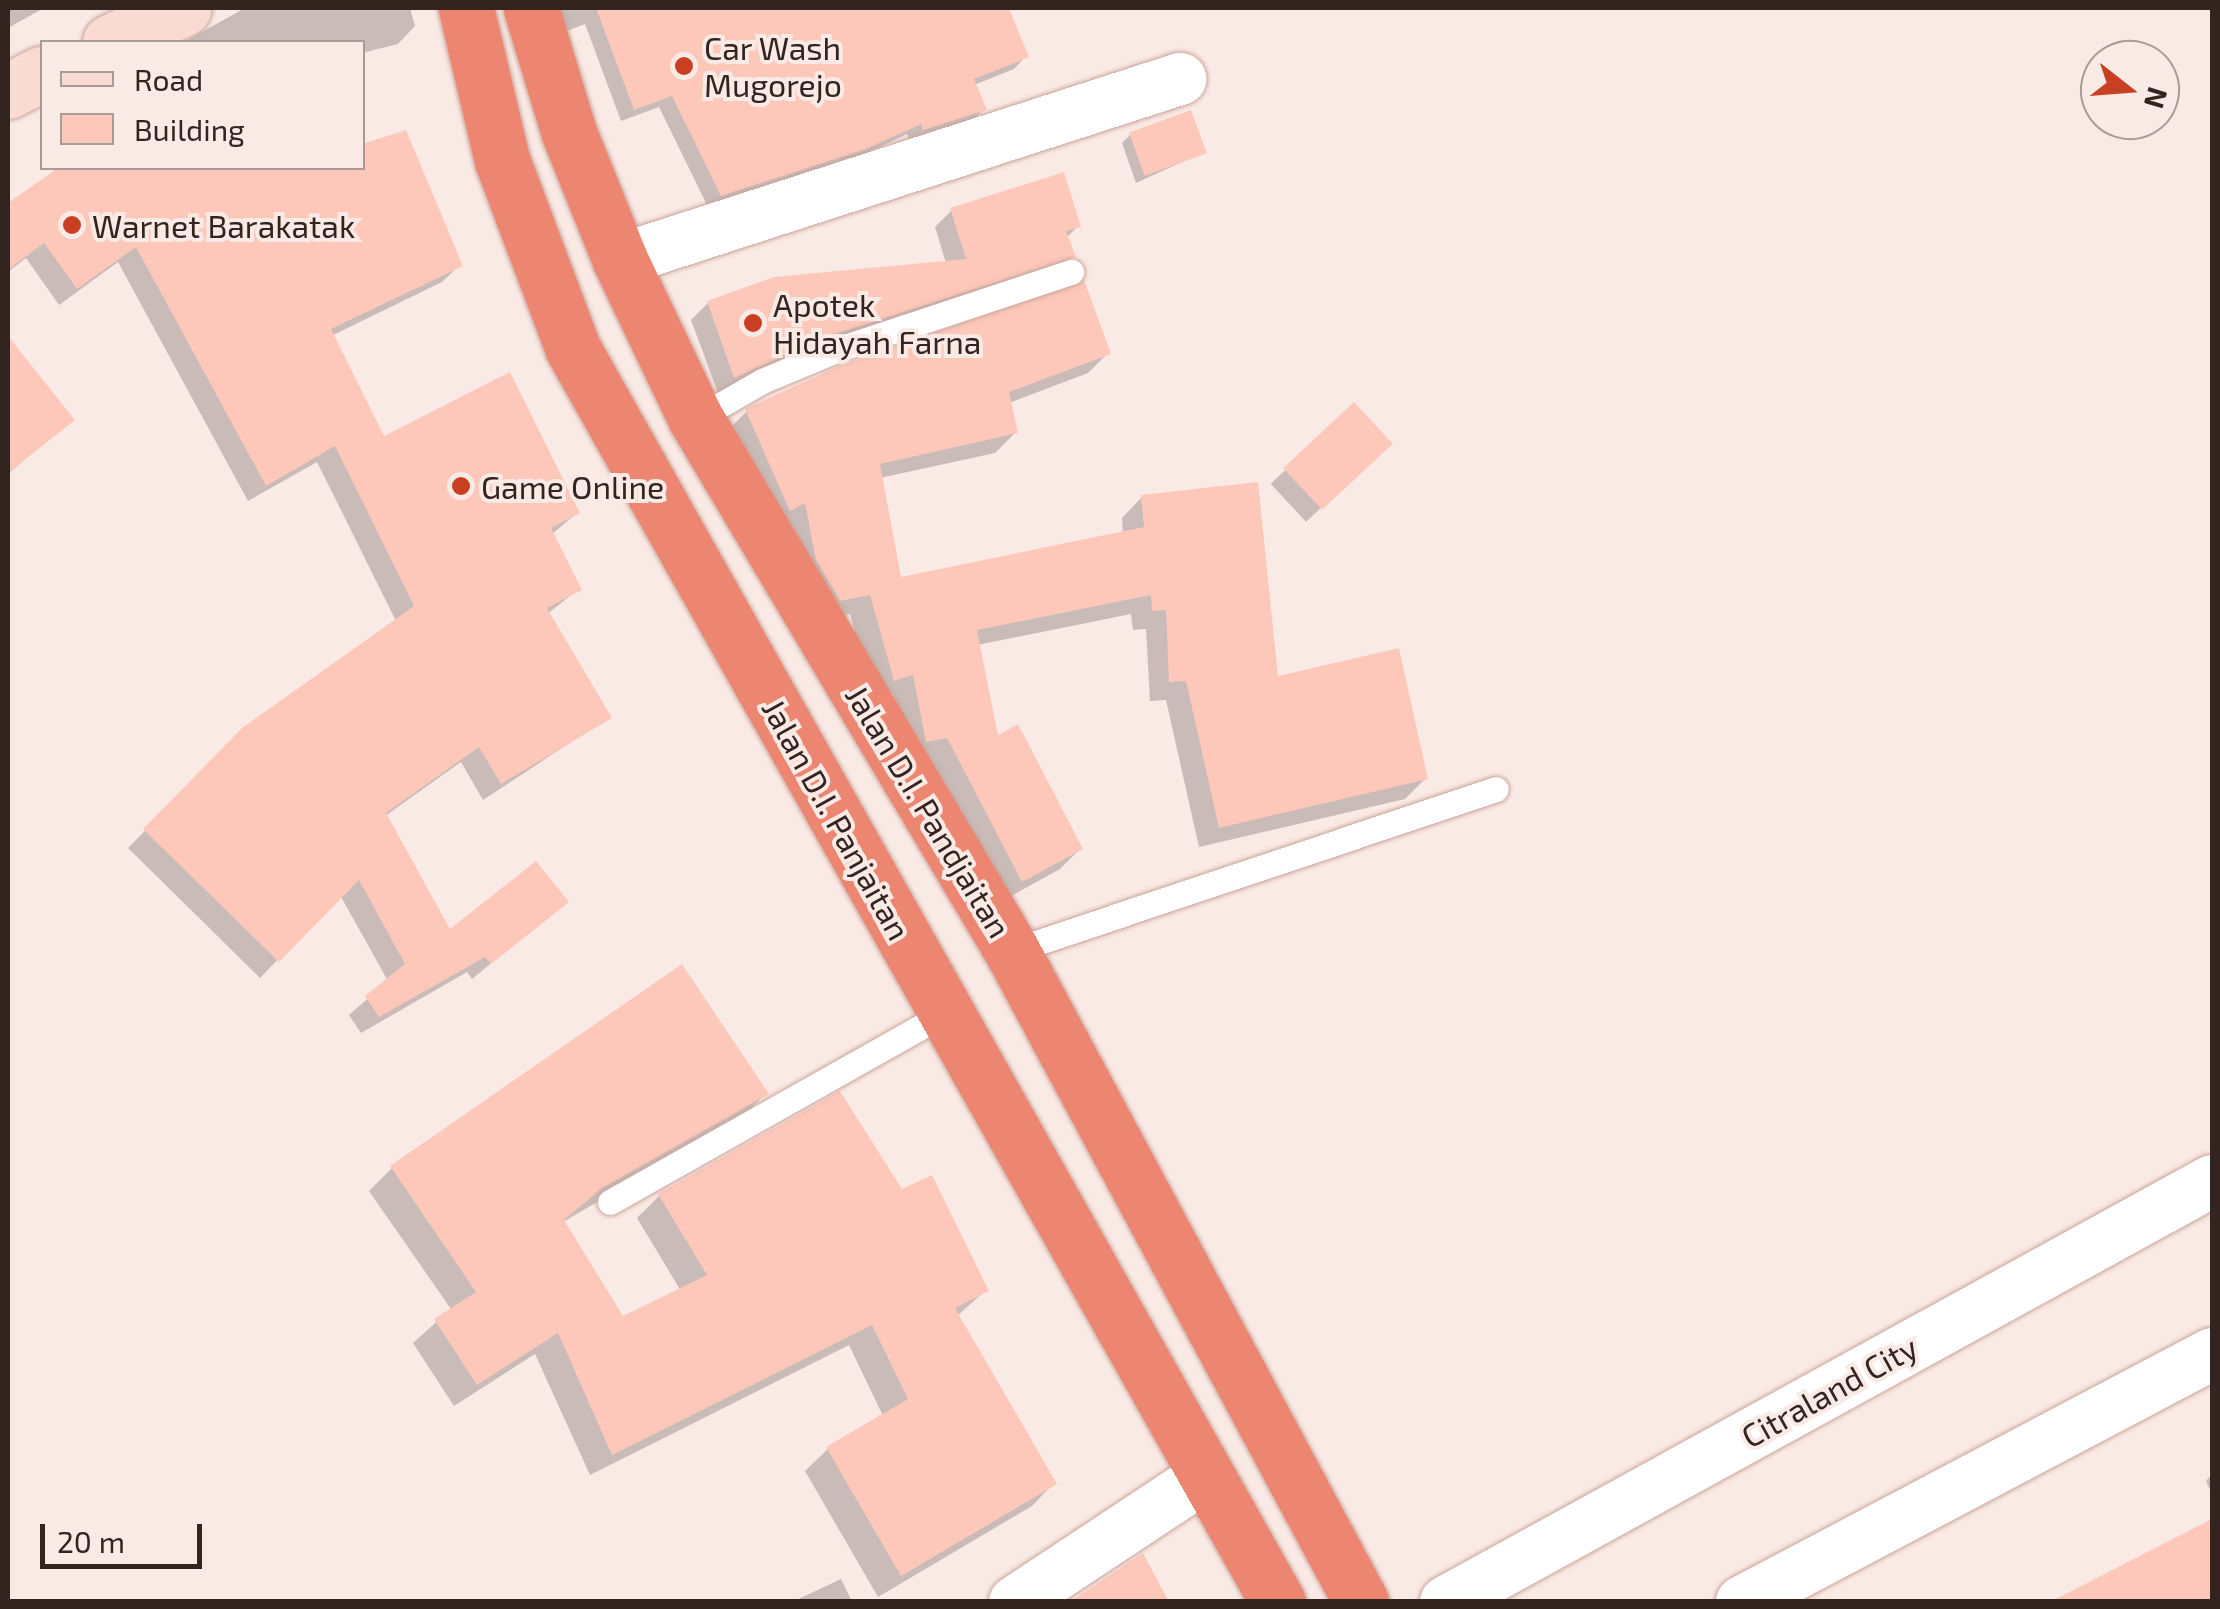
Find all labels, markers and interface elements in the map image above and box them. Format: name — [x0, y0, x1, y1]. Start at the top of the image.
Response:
place label: Car Wash Mugorejo — [704, 29, 842, 104]
legend — [40, 40, 365, 170]
north arrow — [2080, 40, 2180, 140]
marker: Car Wash Mugorejo — [673, 55, 695, 77]
text: Road — [134, 61, 203, 97]
text: N — [2138, 84, 2176, 113]
text: Building — [134, 111, 245, 147]
place label: Warnet Barakatak — [92, 206, 355, 244]
marker: Warnet Barakatak — [61, 214, 83, 236]
place label: Apotek Hidayah Farna — [773, 286, 981, 361]
marker: Apotek Hidayah Farna — [742, 312, 764, 334]
place label: Game Online — [481, 467, 664, 505]
marker: Game Online — [450, 475, 472, 497]
street label: Jalan D.I. Pandjaitan — [838, 678, 1020, 944]
street label: Jalan D.I. Panjaitan — [755, 692, 919, 946]
street label: Citraland City — [1734, 1327, 1924, 1455]
scale bar — [45, 1504, 208, 1566]
text: 20 m — [57, 1523, 125, 1559]

